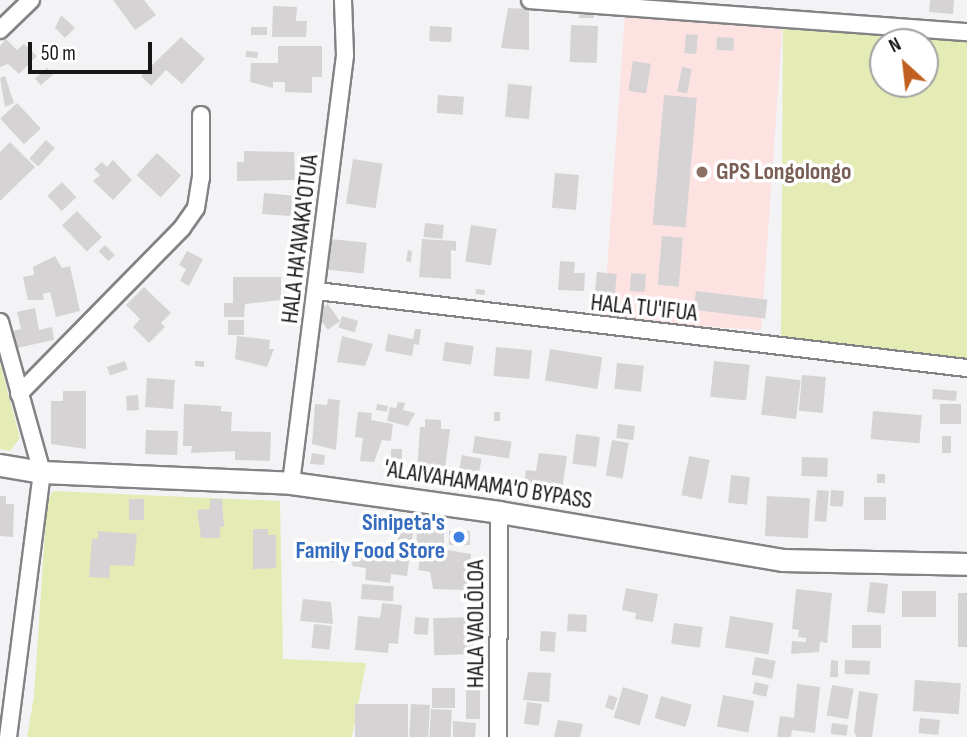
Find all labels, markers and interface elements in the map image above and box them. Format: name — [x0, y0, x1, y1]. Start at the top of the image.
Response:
scale bar — [32, 28, 156, 72]
north arrow — [869, 28, 939, 98]
text: N — [885, 33, 905, 58]
text: 50 m — [41, 41, 76, 66]
street label: HALA HA'AVAKA'OTUA — [275, 153, 325, 325]
place label: GPS Longolongo — [716, 158, 851, 186]
marker: GPS Longolongo — [694, 164, 710, 180]
street label: HALA TU'IFUA — [589, 288, 699, 328]
street label: 'ALAIVAHAMAMA'O BYPASS — [382, 454, 594, 516]
place label: Sinipeta's Family Food Store — [295, 509, 445, 565]
marker: Sinipeta's Family Food Store — [451, 529, 467, 545]
street label: HALA VAOLŌLOA — [462, 560, 490, 688]

